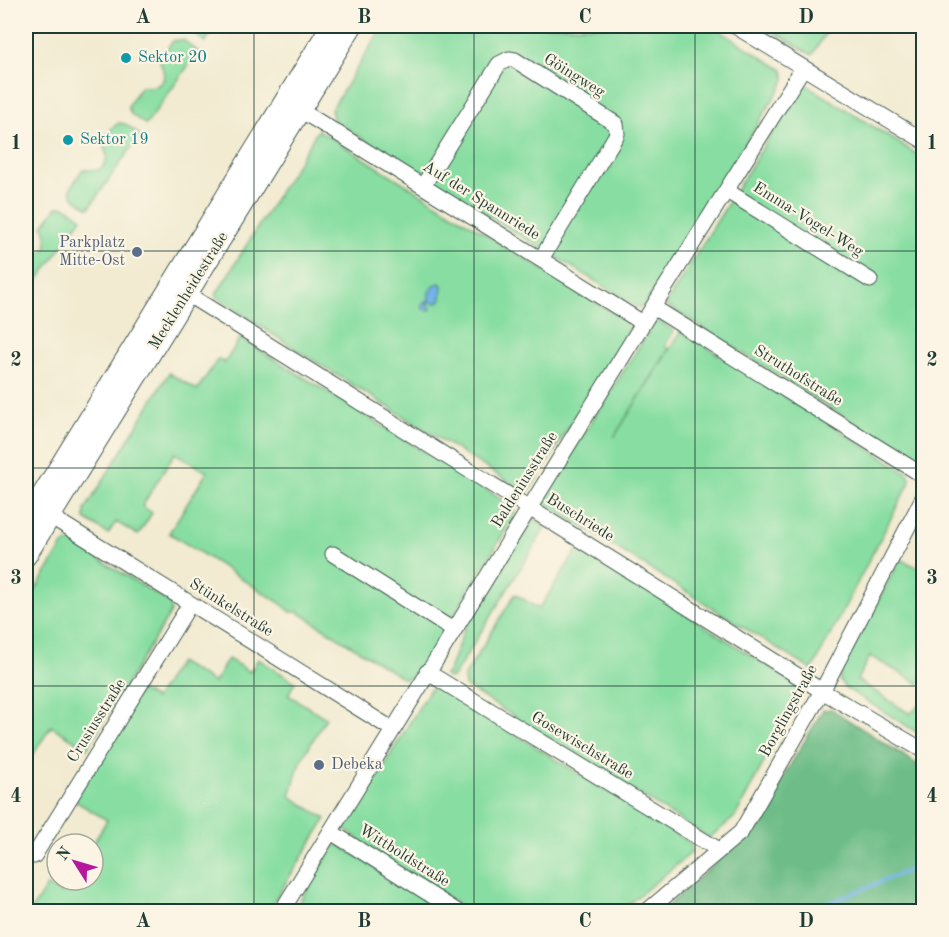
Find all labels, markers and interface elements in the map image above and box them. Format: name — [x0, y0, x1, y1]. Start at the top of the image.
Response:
text: A — [135, 8, 151, 28]
text: B — [357, 8, 371, 28]
text: C — [578, 8, 592, 28]
text: D — [798, 8, 814, 28]
place label: Sektor 20 — [138, 50, 207, 66]
marker: Sektor 20 — [119, 51, 133, 65]
street label: Göingweg — [541, 51, 608, 101]
place label: Sektor 19 — [80, 132, 149, 148]
marker: Sektor 19 — [61, 133, 75, 147]
text: 1 — [10, 134, 22, 154]
text: 1 — [926, 134, 938, 154]
street label: Auf der Spannriede — [420, 159, 542, 243]
street label: Emma-Vogel-Weg — [750, 180, 866, 261]
street label: Mecklenheidestraße — [146, 229, 232, 353]
place label: Parkplatz Mitte-Ost — [59, 235, 125, 269]
marker: Parkplatz Mitte-Ost — [130, 245, 144, 259]
street label: Struthofstraße — [751, 342, 845, 410]
text: 2 — [10, 351, 22, 371]
text: 2 — [926, 351, 938, 371]
street label: Baldeniusstraße — [489, 429, 561, 531]
street label: Buschriede — [543, 491, 617, 545]
text: 3 — [10, 569, 22, 589]
text: 3 — [926, 569, 938, 589]
street label: Stünkelstraße — [186, 576, 276, 640]
street label: Borglingstraße — [757, 662, 821, 760]
street label: Crusiusstraße — [65, 676, 129, 766]
street label: Gosewischstraße — [528, 709, 636, 783]
place label: Debeka — [331, 757, 383, 773]
marker: Debeka — [312, 758, 326, 772]
text: 4 — [10, 787, 22, 807]
text: 4 — [926, 787, 938, 807]
street label: Wittboldstraße — [356, 822, 452, 890]
north arrow — [45, 832, 105, 892]
text: N — [55, 844, 75, 864]
text: A — [135, 912, 151, 932]
text: B — [357, 912, 371, 932]
text: C — [578, 912, 592, 932]
text: D — [798, 912, 814, 932]

